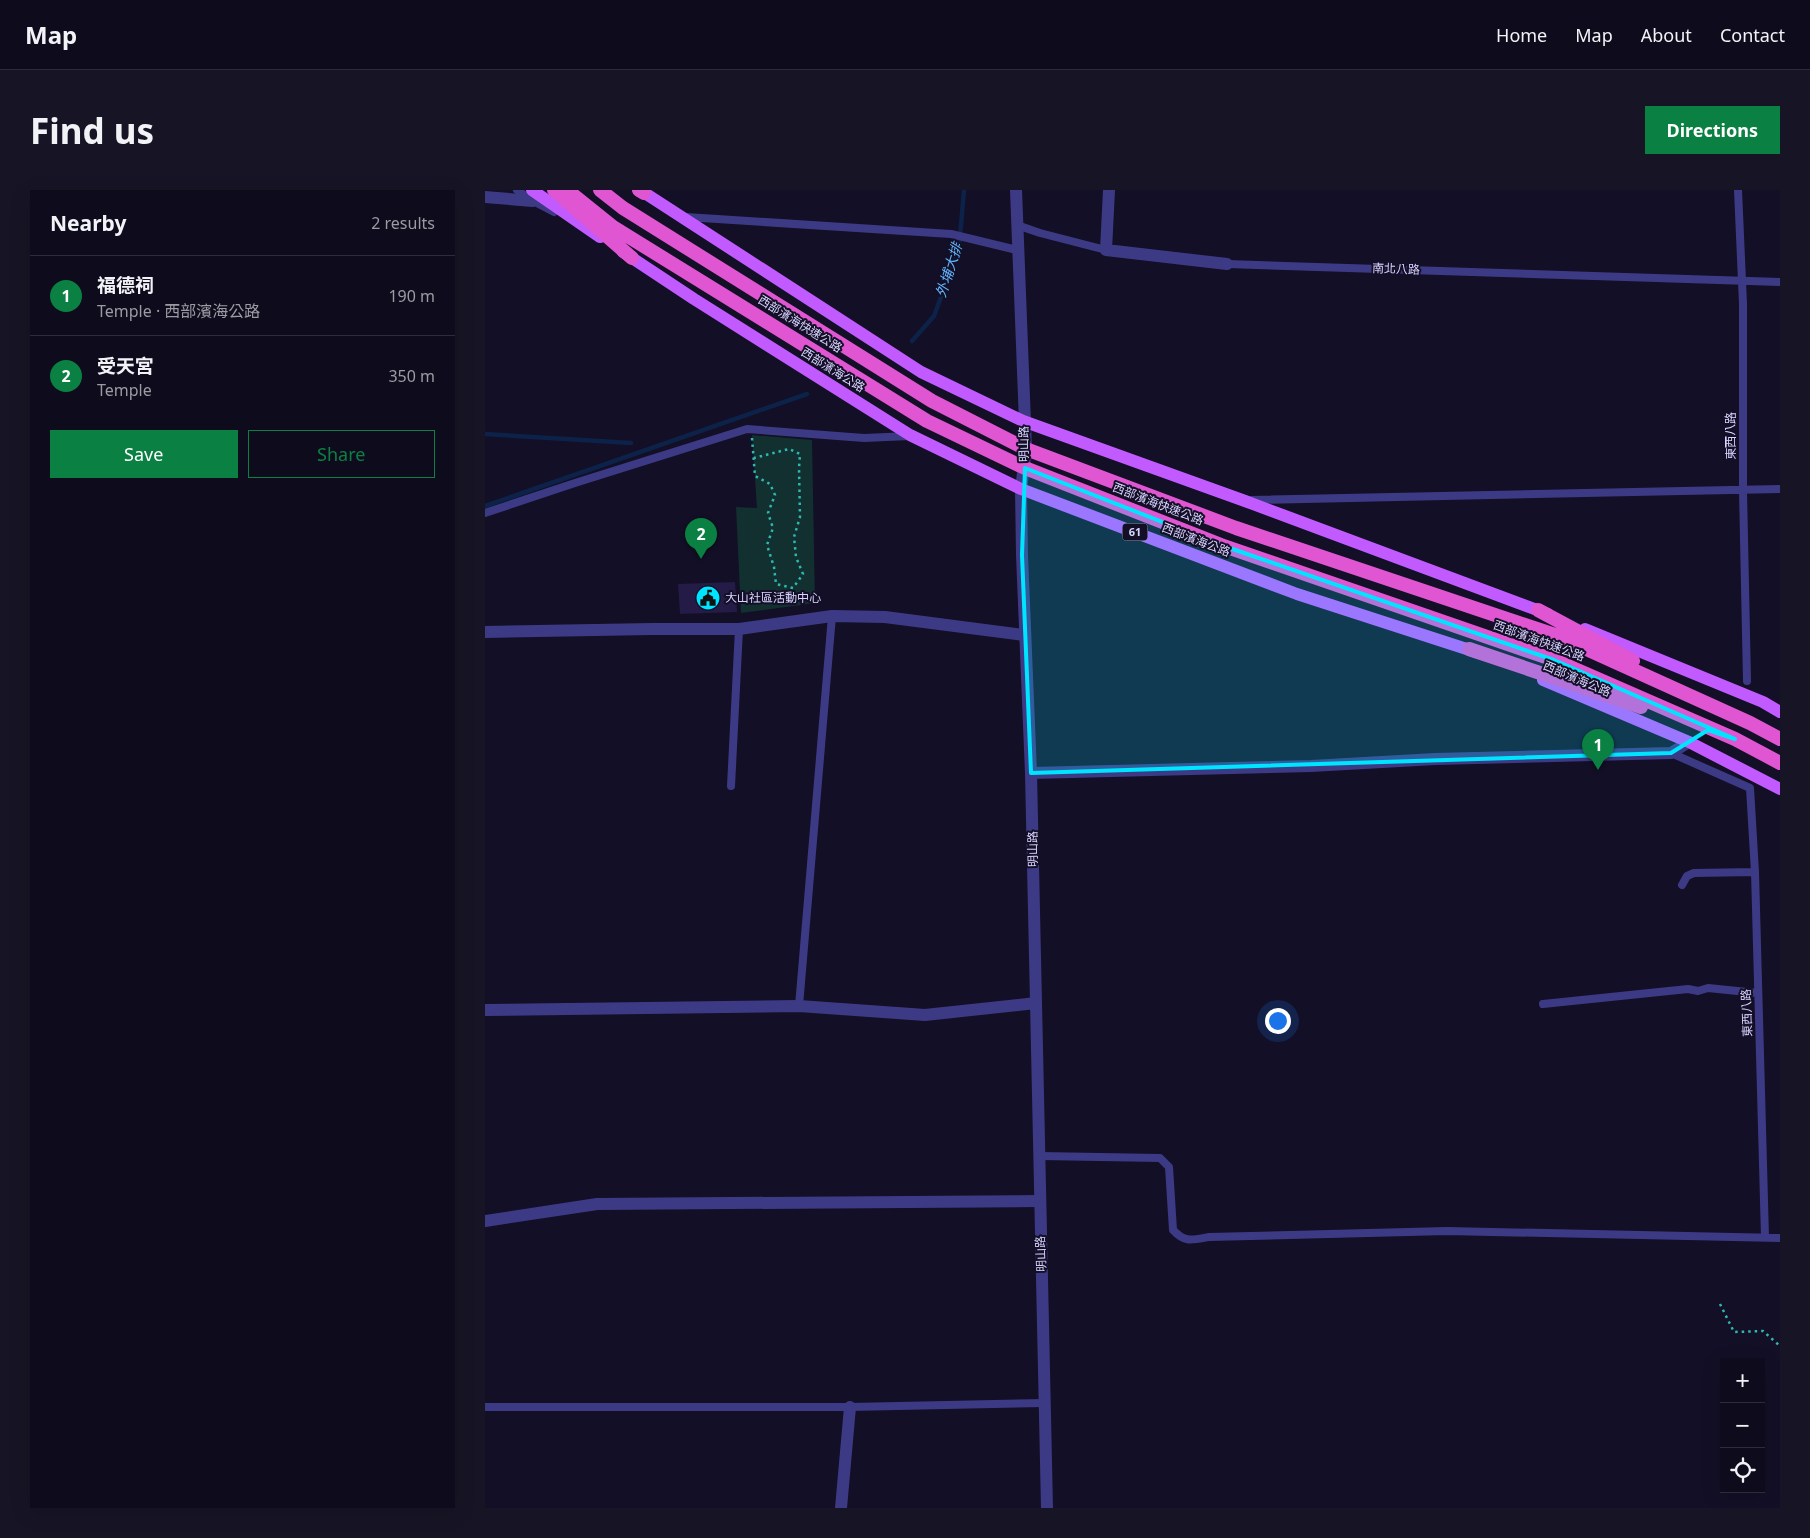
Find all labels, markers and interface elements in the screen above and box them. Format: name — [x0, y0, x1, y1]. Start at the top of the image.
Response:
text: Map — [25, 18, 77, 51]
text: Home — [1496, 23, 1547, 47]
text: Map — [1575, 23, 1613, 47]
text: About — [1641, 23, 1692, 47]
text: Contact — [1720, 23, 1785, 47]
button: Directions — [1645, 106, 1780, 154]
text: Find us — [30, 107, 154, 154]
text: Nearby — [50, 209, 126, 237]
text: 2 results — [371, 212, 435, 234]
water label: 外埔大排 — [931, 238, 967, 299]
street label: 南北八路 — [1372, 259, 1420, 278]
text: 福德祠 — [97, 272, 154, 298]
text: 1 — [61, 285, 71, 307]
text: 190 m — [388, 285, 435, 307]
street label: 西部濱海快速公路 — [755, 291, 845, 356]
text: Temple · 西部濱海公路 — [97, 300, 260, 322]
street label: 西部濱海公路 — [798, 343, 868, 396]
text: 受天宮 — [97, 353, 154, 379]
text: 2 — [61, 365, 71, 387]
text: 350 m — [388, 365, 435, 387]
text: Temple — [97, 379, 152, 401]
street label: 東西八路 — [1722, 412, 1739, 460]
street label: 明山路 — [1015, 426, 1032, 462]
button: Save — [50, 430, 238, 478]
button: Share — [248, 430, 435, 478]
street label: 西部濱海快速公路 — [1110, 478, 1206, 529]
pin: 2 — [685, 518, 717, 559]
street label: 西部濱海公路 — [1160, 519, 1233, 560]
road number: 61 — [1123, 524, 1147, 541]
public building icon: 大山社區活動中心 — [695, 585, 721, 611]
place label: 大山社區活動中心 — [725, 589, 821, 606]
street label: 西部濱海快速公路 — [1491, 616, 1587, 665]
street label: 西部濱海公路 — [1541, 657, 1614, 700]
pin: 1 — [1582, 729, 1614, 770]
street label: 明山路 — [1024, 831, 1041, 867]
street label: 東西八路 — [1737, 989, 1756, 1037]
your location — [1265, 1008, 1291, 1034]
street label: 明山路 — [1031, 1236, 1050, 1272]
map controls — [1720, 1358, 1765, 1493]
button: + — [1720, 1358, 1765, 1403]
button: − — [1720, 1403, 1765, 1448]
button: locate — [1720, 1448, 1765, 1493]

